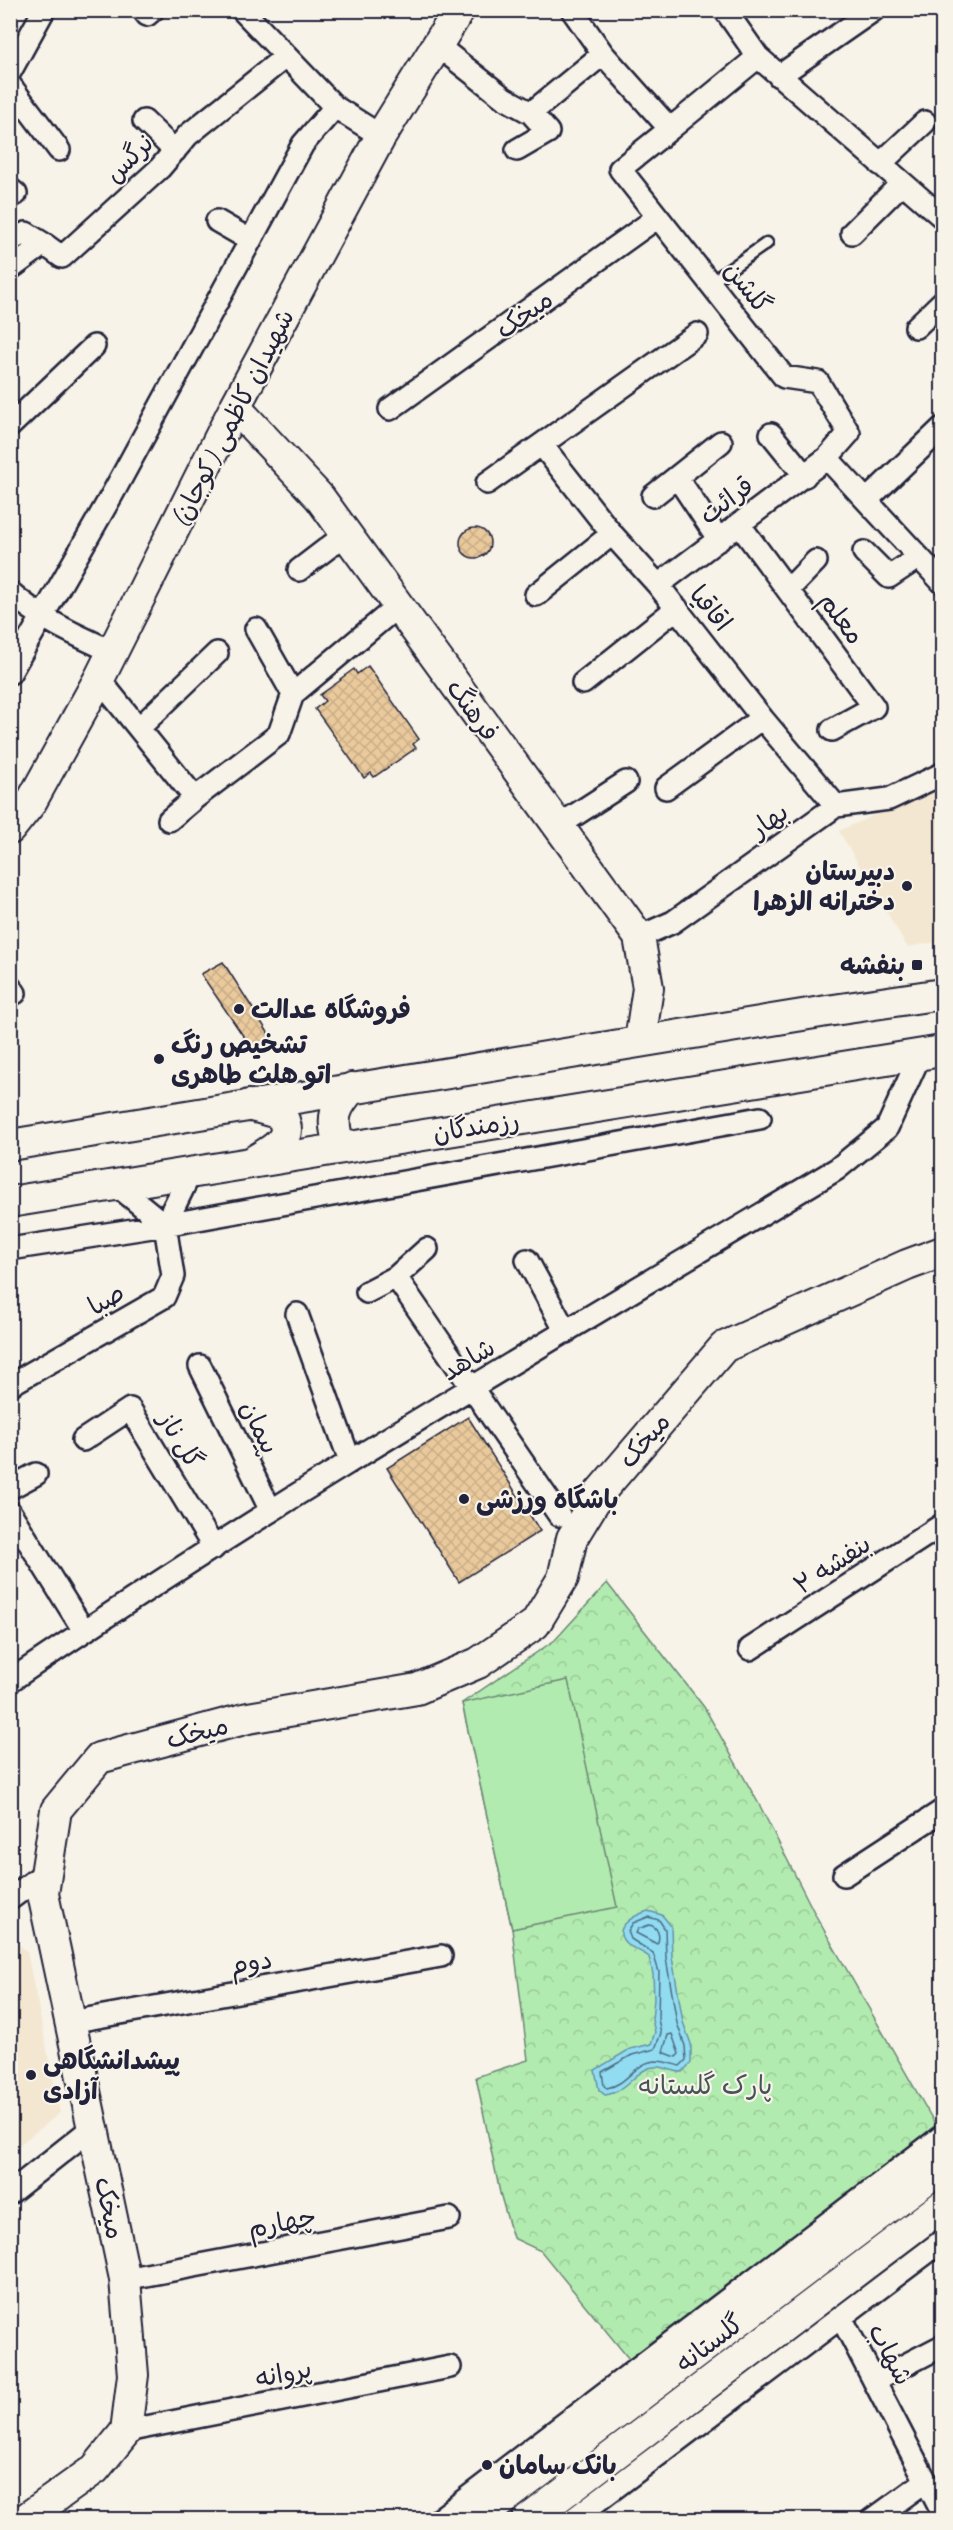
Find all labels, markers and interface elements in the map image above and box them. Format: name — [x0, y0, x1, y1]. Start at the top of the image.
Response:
street label: نرگس — [98, 127, 161, 190]
street label: گلشن — [717, 254, 779, 320]
street label: میخک — [489, 283, 559, 346]
street label: شهیدان کاظمی (کوجان) — [163, 303, 302, 533]
street label: قرائت — [692, 469, 760, 532]
street label: اقاقیا — [682, 578, 739, 638]
street label: معلم — [809, 586, 872, 653]
street label: فرهنگ — [439, 673, 506, 748]
street label: بهار — [742, 795, 795, 847]
place label: دبيرستان دخترانه الزهرا — [753, 855, 895, 918]
marker: دبيرستان دخترانه الزهرا — [900, 879, 914, 893]
place label: بنفشه — [840, 949, 905, 982]
marker: بنفشه — [910, 958, 924, 972]
place label: فروشگاه عدالت — [251, 993, 411, 1026]
marker: فروشگاه عدالت — [232, 1002, 246, 1016]
place label: تشخیص رنگ اتو هلث طاهری — [171, 1028, 331, 1091]
marker: تشخیص رنگ اتو هلث طاهری — [152, 1052, 166, 1066]
street label: رزمندگان — [430, 1103, 522, 1150]
street label: صبا — [82, 1276, 131, 1323]
street label: شاهد — [435, 1331, 501, 1388]
street label: پیمان — [233, 1395, 286, 1459]
street label: گل ناز — [150, 1404, 210, 1475]
street label: میخک — [611, 1406, 677, 1475]
place label: باشگاه ورزشی — [476, 1483, 618, 1516]
marker: باشگاه ورزشی — [457, 1492, 471, 1506]
street label: بنفشه ۲ — [787, 1527, 877, 1602]
street label: میخک — [162, 1708, 232, 1757]
street label: دوم — [227, 1943, 275, 1985]
place label: پیشدانشگاهی آزادی — [43, 2044, 181, 2107]
marker: پیشدانشگاهی آزادی — [24, 2068, 38, 2082]
park label: پارک گلستانه — [638, 2069, 772, 2102]
street label: میخک — [87, 2174, 132, 2242]
street label: چهارم — [245, 2200, 319, 2248]
street label: گلستانه — [668, 2307, 750, 2380]
street label: شهاب — [861, 2318, 920, 2391]
street label: پروانه — [252, 2352, 315, 2395]
place label: بانک سامان — [499, 2449, 617, 2482]
marker: بانک سامان — [480, 2458, 494, 2472]

